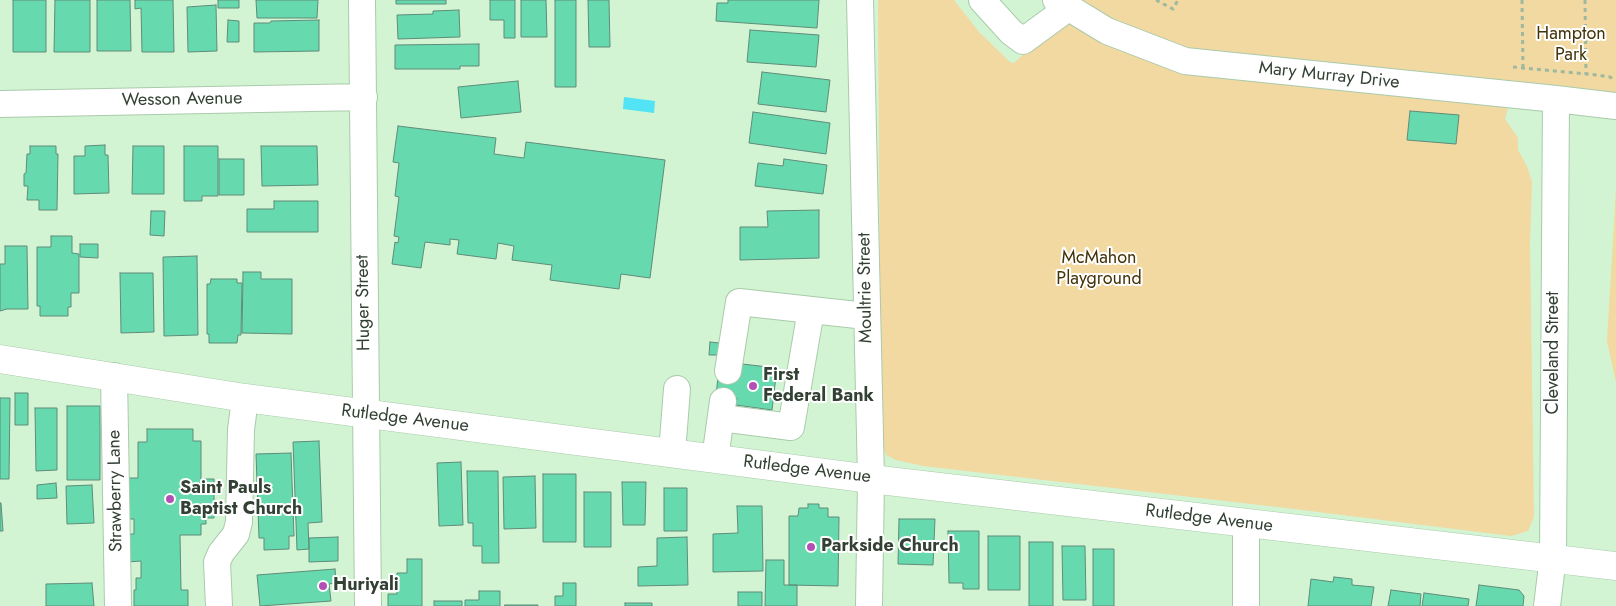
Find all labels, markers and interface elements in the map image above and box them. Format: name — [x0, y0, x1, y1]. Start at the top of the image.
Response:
park label: Hampton Park — [1536, 24, 1606, 66]
street label: Mary Murray Drive — [1257, 58, 1401, 94]
street label: Wesson Avenue — [121, 88, 243, 112]
street label: Moultrie Street — [854, 232, 878, 344]
park label: McMahon Playground — [1056, 248, 1142, 290]
street label: Huger Street — [352, 255, 376, 351]
street label: Cleveland Street — [1543, 291, 1565, 415]
place label: First Federal Bank — [763, 365, 874, 408]
marker: First Federal Bank — [747, 380, 759, 392]
street label: Rutledge Avenue — [340, 400, 470, 438]
street label: Strawberry Lane — [104, 430, 128, 552]
street label: Rutledge Avenue — [742, 451, 872, 489]
place label: Saint Pauls Baptist Church — [180, 478, 302, 520]
marker: Saint Pauls Baptist Church — [164, 493, 176, 505]
street label: Rutledge Avenue — [1144, 500, 1274, 538]
place label: Parkside Church — [821, 536, 959, 558]
marker: Parkside Church — [805, 541, 817, 553]
place label: Huriyali — [333, 575, 399, 597]
marker: Huriyali — [317, 580, 329, 592]

